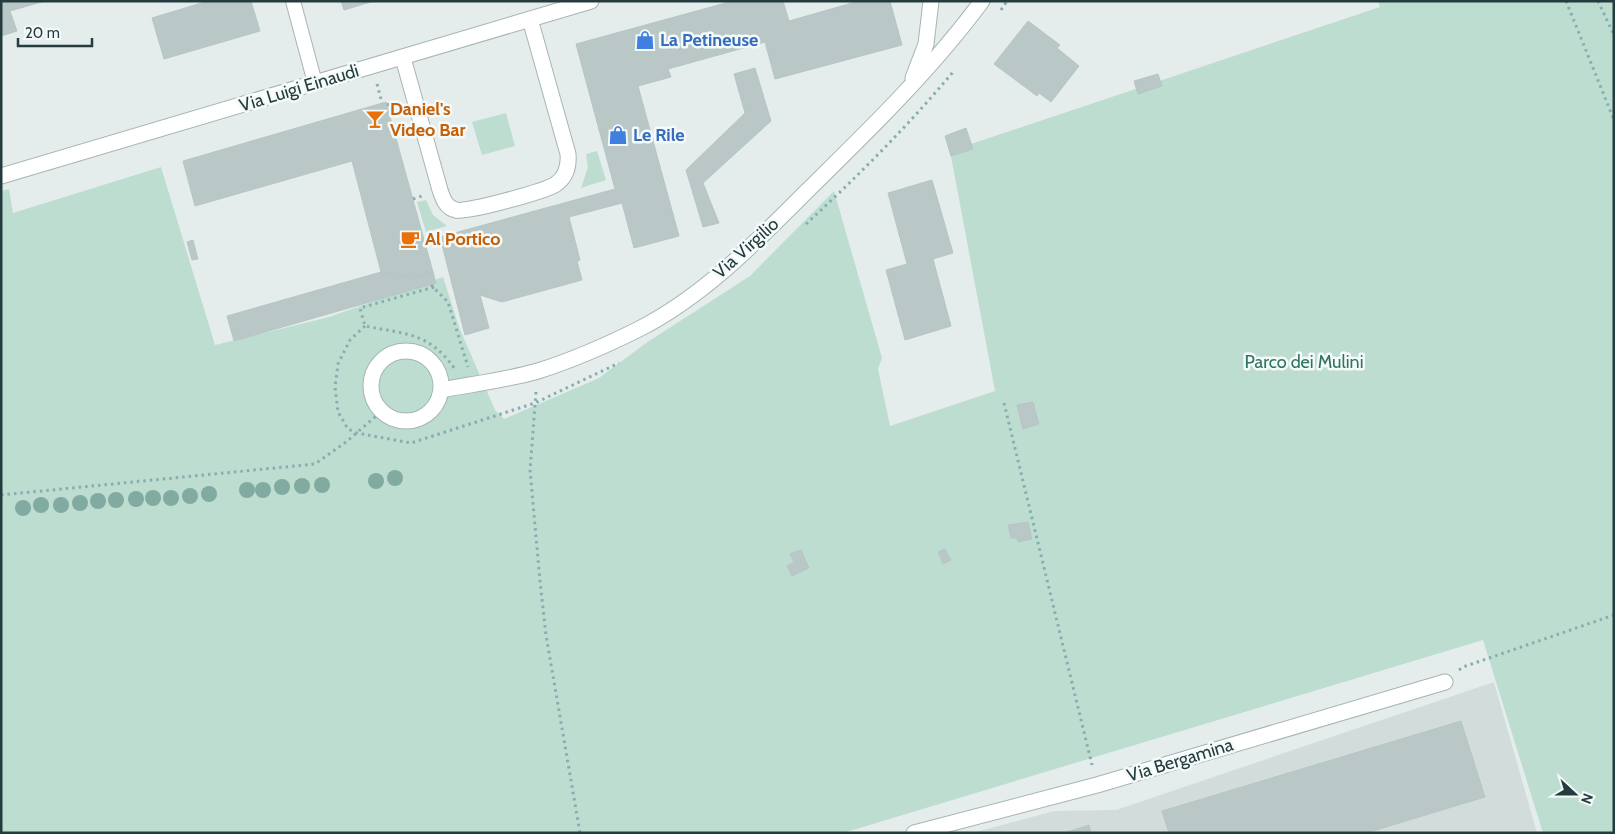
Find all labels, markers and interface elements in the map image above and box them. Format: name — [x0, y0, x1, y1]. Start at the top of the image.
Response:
scale bar — [18, 15, 91, 47]
text: 20 m — [25, 24, 60, 42]
shop icon: La Petineuse — [634, 29, 656, 51]
place label: La Petineuse — [660, 29, 758, 51]
street label: Via Luigi Einaudi — [237, 59, 361, 117]
place label: Daniel's Video Bar — [390, 98, 465, 141]
bar icon: Daniel's Video Bar — [364, 108, 386, 130]
shop icon: Le Rile — [607, 124, 629, 146]
place label: Le Rile — [633, 124, 685, 146]
street label: Via Virgilio — [709, 213, 783, 283]
cafe icon: Al Portico — [399, 228, 421, 250]
place label: Al Portico — [425, 228, 500, 250]
park label: Parco dei Mulini — [1245, 351, 1363, 373]
street label: Via Bergamina — [1124, 733, 1236, 787]
north arrow — [1550, 769, 1600, 819]
text: N — [1577, 791, 1597, 807]

